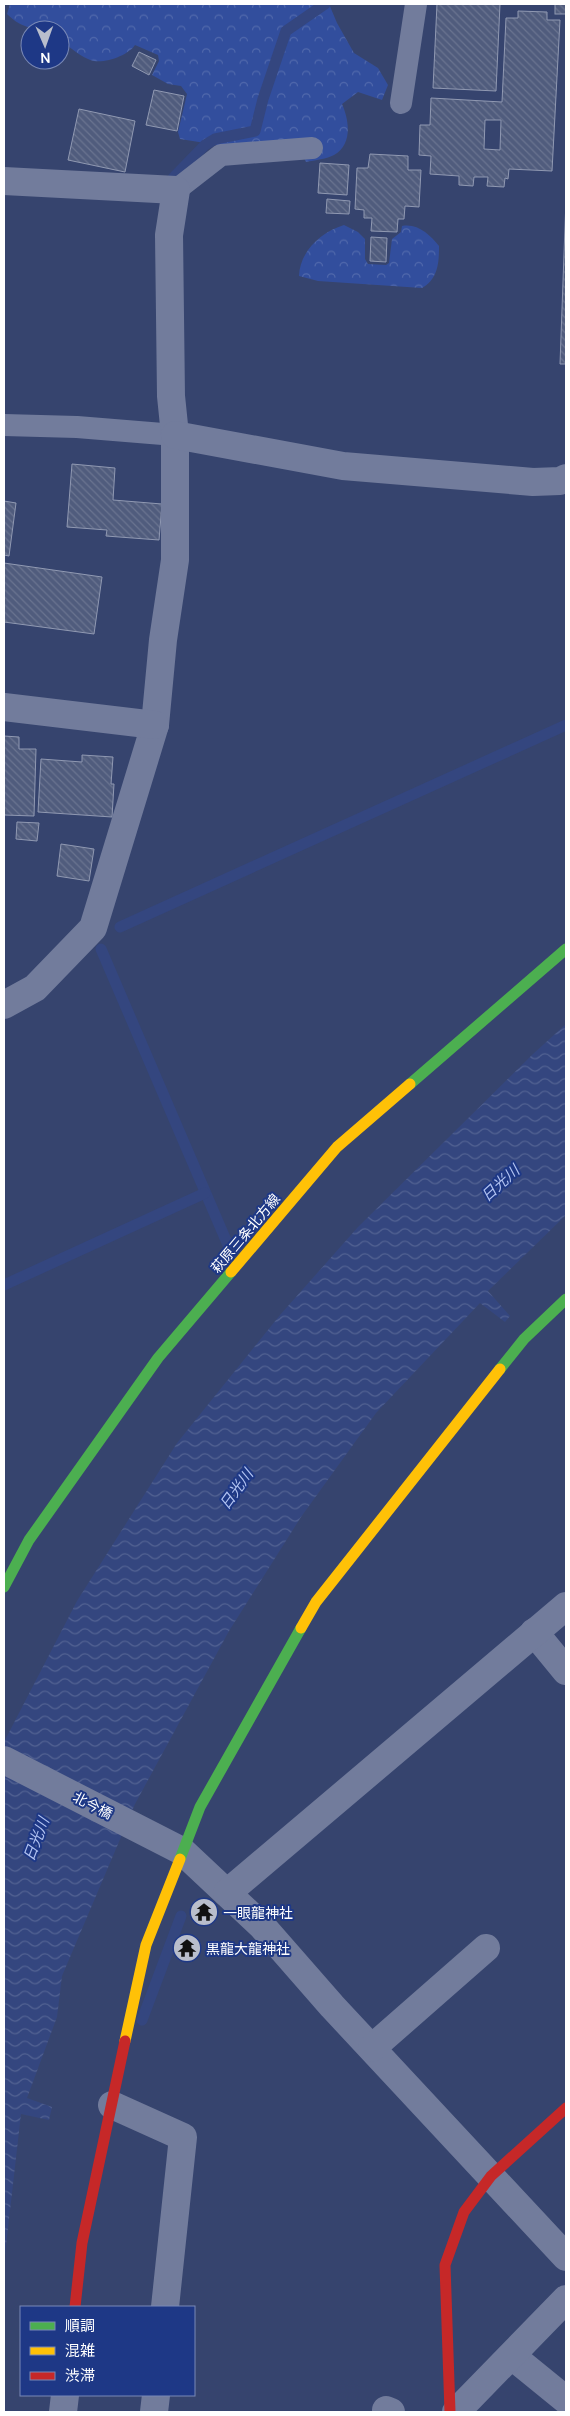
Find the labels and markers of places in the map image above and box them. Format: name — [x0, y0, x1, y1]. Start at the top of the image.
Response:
temple icon: 一眼龍神社 — [189, 1897, 219, 1927]
place label: 一眼龍神社 — [223, 1903, 293, 1922]
temple icon: 黒龍大龍神社 — [172, 1933, 202, 1963]
place label: 黒龍大龍神社 — [206, 1939, 290, 1958]

